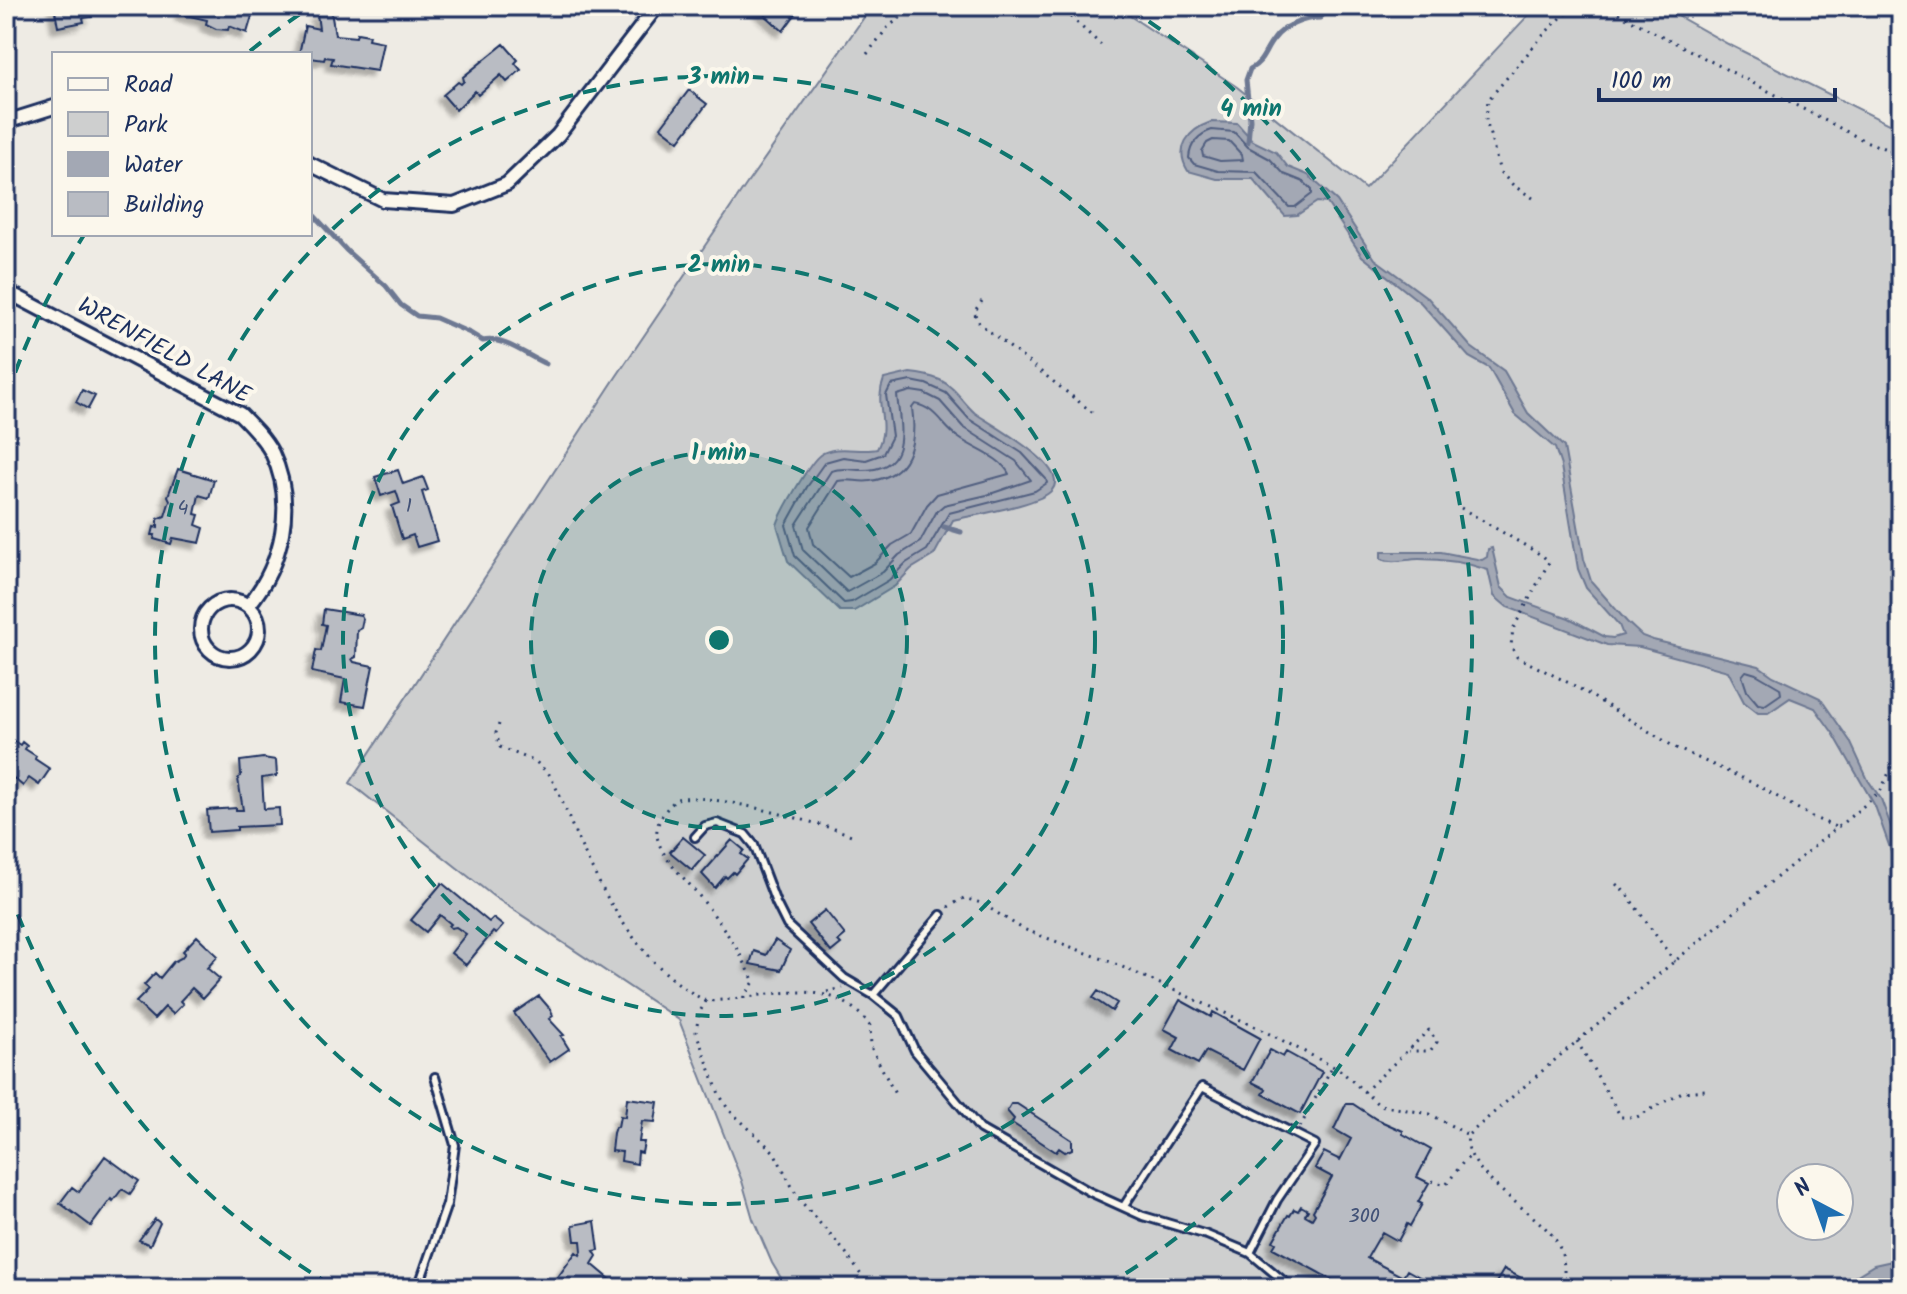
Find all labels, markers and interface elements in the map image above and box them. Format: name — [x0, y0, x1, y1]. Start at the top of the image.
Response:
legend — [52, 52, 312, 236]
scale bar — [1599, 52, 1835, 102]
text: 3 min — [687, 58, 750, 97]
text: 100 m — [1611, 62, 1671, 101]
text: Road — [124, 66, 173, 105]
text: 4 min — [1220, 90, 1282, 129]
text: Park — [124, 106, 168, 145]
text: Water — [124, 146, 184, 185]
text: Building — [124, 186, 204, 225]
text: 2 min — [688, 246, 750, 285]
street label: WRENFIELD LANE — [70, 287, 259, 415]
text: 1 min — [691, 434, 747, 473]
house number: 1 — [406, 491, 412, 523]
house number: 4 — [177, 493, 189, 525]
centre of rings — [705, 626, 733, 654]
north arrow — [1775, 1162, 1855, 1242]
text: N — [1787, 1171, 1820, 1207]
house number: 300 — [1348, 1201, 1380, 1233]

